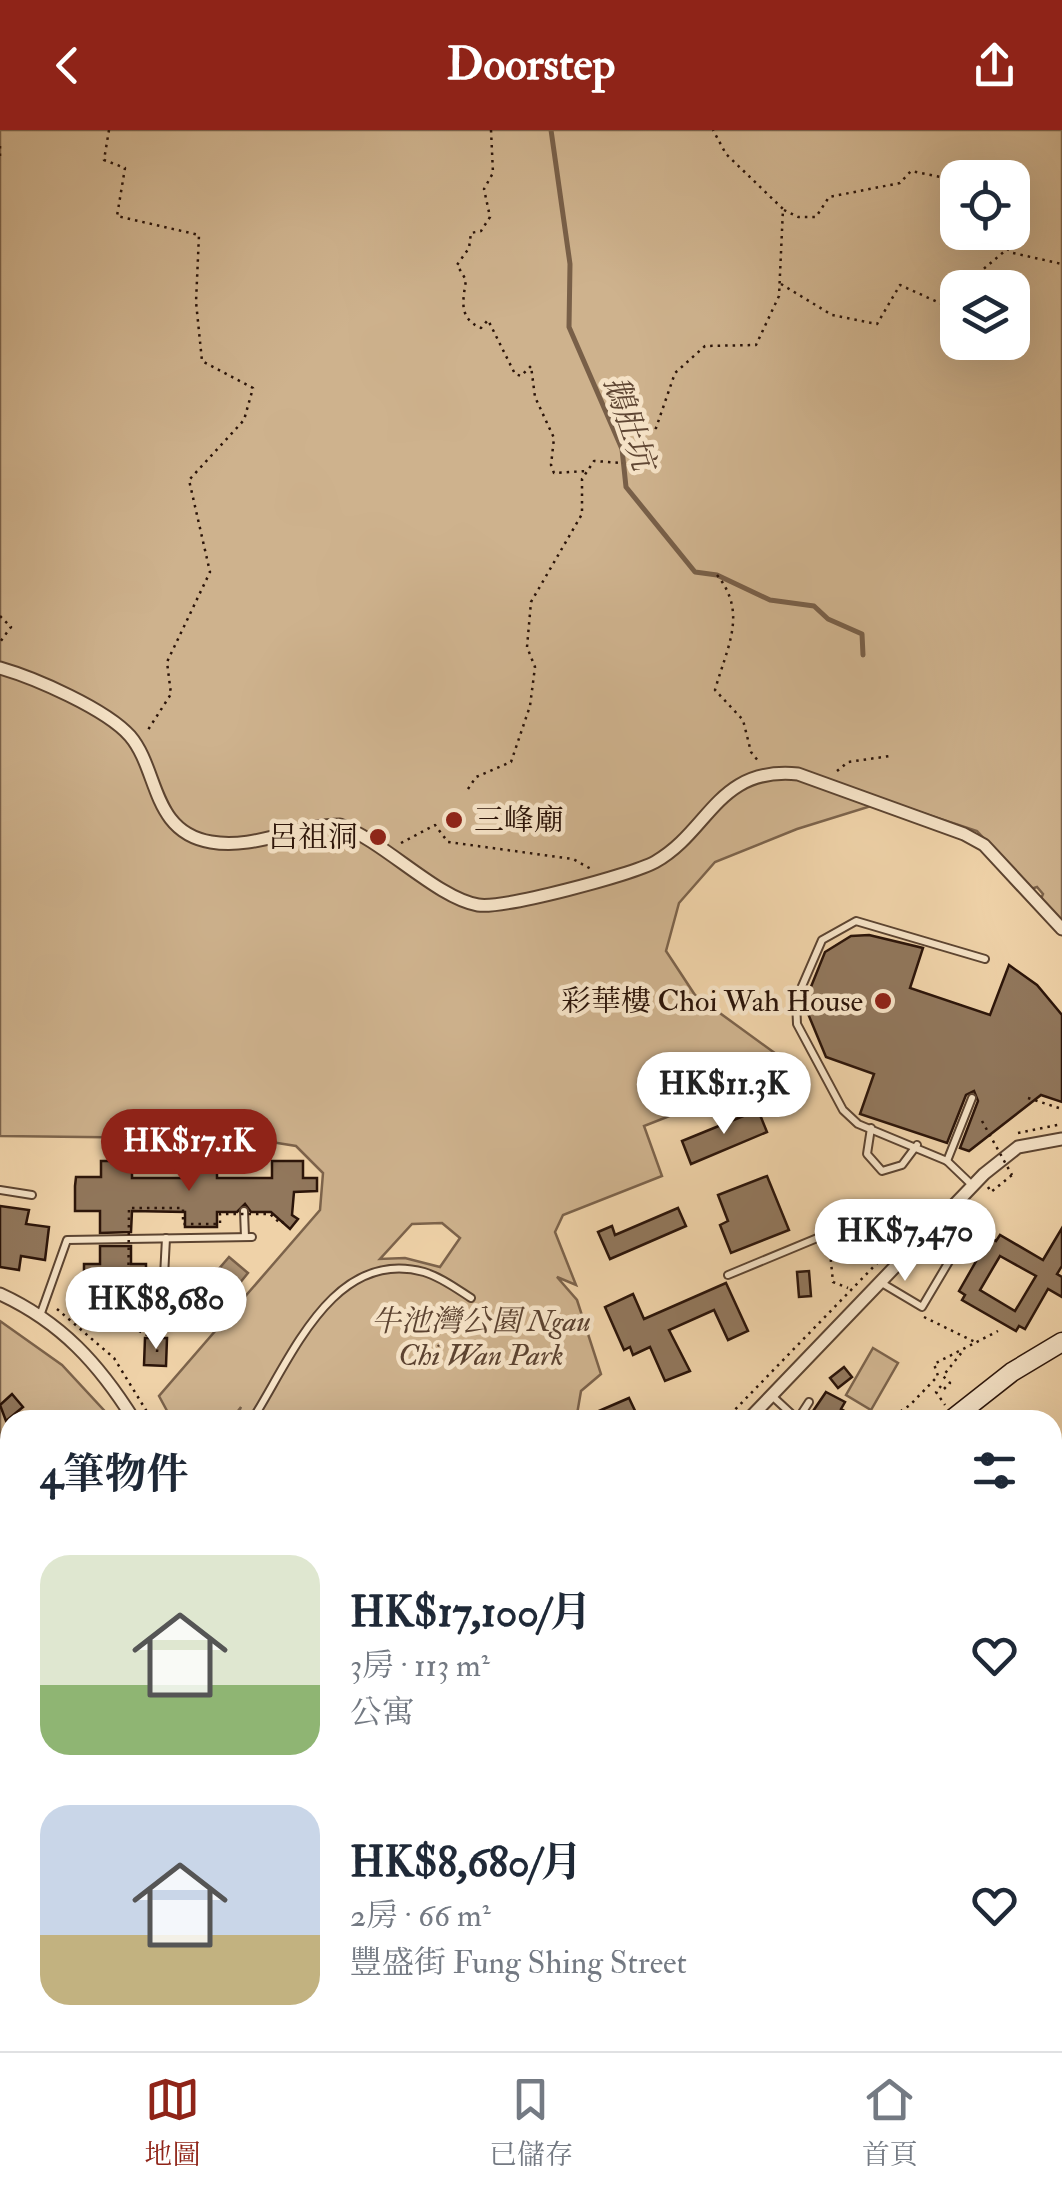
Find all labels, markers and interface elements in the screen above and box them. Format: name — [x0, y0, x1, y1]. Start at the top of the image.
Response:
text: Doorstep — [447, 37, 615, 93]
icon: back — [40, 38, 95, 93]
icon: share — [967, 38, 1022, 93]
map controls — [940, 160, 1030, 360]
button: locate — [940, 160, 1030, 250]
button: layers — [940, 270, 1030, 360]
water label: 鵝肚坑 — [594, 371, 665, 480]
place label: 三峰廟 — [474, 802, 564, 839]
marker: 三峰廟 — [443, 809, 465, 831]
place label: 呂祖洞 — [268, 819, 358, 856]
marker: 呂祖洞 — [367, 826, 389, 848]
place label: 彩華樓 Choi Wah House — [561, 983, 863, 1020]
marker: 彩華樓 Choi Wah House — [872, 990, 894, 1012]
pin: HK$11.3K — [621, 1052, 827, 1137]
text: HK$11.3K — [659, 1064, 789, 1104]
pin: HK$17.1K — [86, 1109, 292, 1194]
text: HK$17.1K — [123, 1121, 255, 1161]
pin: HK$7,470 — [802, 1199, 1008, 1284]
text: HK$7,470 — [837, 1211, 973, 1251]
pin: HK$8,680 — [53, 1267, 259, 1352]
text: HK$8,680 — [88, 1279, 224, 1319]
park label: 牛池灣公園 Ngau Chi Wan Park — [371, 1303, 591, 1374]
icon: filters — [967, 1443, 1022, 1498]
text: 4筆物件 — [40, 1449, 189, 1501]
text: HK$17,100/月 — [350, 1587, 592, 1639]
icon: home — [120, 1595, 240, 1715]
icon: heart — [967, 1628, 1022, 1683]
text: 3房 · 113 m² — [350, 1646, 490, 1686]
text: 公寓 — [350, 1693, 414, 1733]
text: HK$8,680/月 — [350, 1837, 583, 1889]
icon: home — [120, 1845, 240, 1965]
icon: heart — [967, 1878, 1022, 1933]
text: 2房 · 66 m² — [350, 1896, 491, 1936]
text: 豐盛街 Fung Shing Street — [350, 1943, 687, 1983]
tab: 地圖 — [144, 2072, 200, 2173]
tab: 已儲存 — [489, 2072, 573, 2173]
tab: 首頁 — [862, 2072, 918, 2173]

